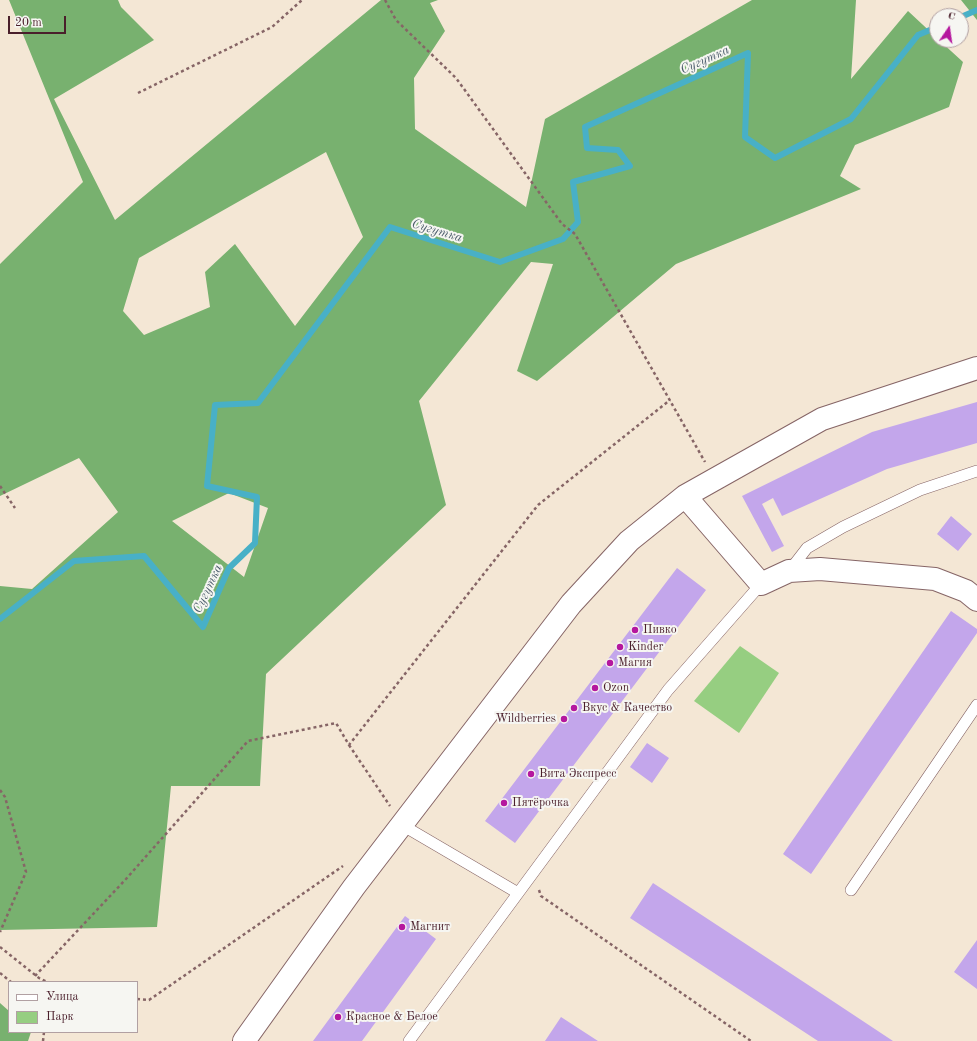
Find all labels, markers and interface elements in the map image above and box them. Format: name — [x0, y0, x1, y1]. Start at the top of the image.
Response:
scale bar — [10, 8, 68, 34]
north arrow — [929, 8, 969, 48]
text: С — [947, 11, 956, 23]
text: 20 m — [15, 17, 42, 29]
water label: Сугутка — [678, 42, 732, 78]
water label: Сугутка — [410, 216, 464, 246]
water label: Сугутка — [190, 562, 226, 616]
place label: Пивко — [643, 623, 677, 637]
marker: Пивко — [630, 625, 640, 635]
place label: Kinder — [628, 640, 663, 654]
marker: Kinder — [615, 642, 625, 652]
place label: Магия — [618, 656, 652, 670]
marker: Магия — [605, 658, 615, 668]
place label: Ozon — [603, 681, 629, 695]
marker: Ozon — [590, 683, 600, 693]
place label: Вкус & Качество — [582, 701, 672, 715]
marker: Вкус & Качество — [569, 703, 579, 713]
place label: Wildberries — [495, 712, 556, 726]
marker: Wildberries — [559, 714, 569, 724]
place label: Вита Экспресс — [539, 767, 616, 781]
marker: Вита Экспресс — [526, 769, 536, 779]
place label: Пятёрочка — [512, 796, 569, 810]
marker: Пятёрочка — [499, 798, 509, 808]
place label: Магнит — [410, 920, 450, 934]
marker: Магнит — [397, 922, 407, 932]
legend — [8, 981, 138, 1033]
text: Улица — [46, 991, 79, 1003]
place label: Красное & Белое — [346, 1010, 438, 1024]
text: Парк — [46, 1011, 74, 1023]
marker: Красное & Белое — [333, 1012, 343, 1022]

